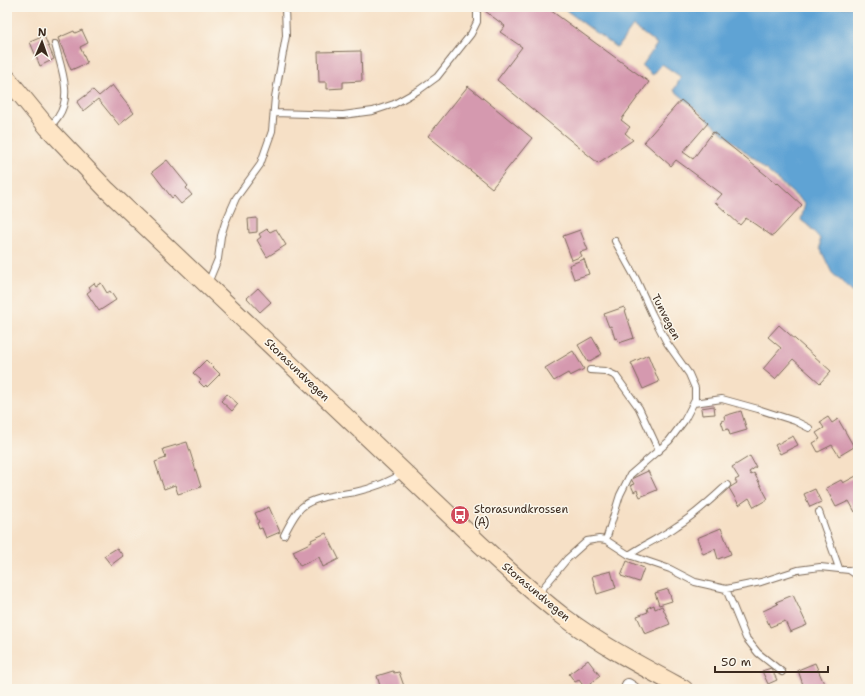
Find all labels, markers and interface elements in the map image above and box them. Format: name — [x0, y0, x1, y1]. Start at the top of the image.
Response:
north arrow — [22, 22, 62, 62]
text: N — [38, 25, 47, 40]
street label: Tunvegen — [648, 291, 684, 343]
street label: Storasundvegen — [261, 335, 333, 405]
place label: Storasundkrossen (A) — [474, 502, 568, 530]
bus stop icon: Storasundkrossen (A) — [449, 504, 471, 526]
street label: Storasundvegen — [499, 559, 573, 625]
scale bar — [715, 648, 828, 674]
text: 50 m — [721, 654, 751, 670]

